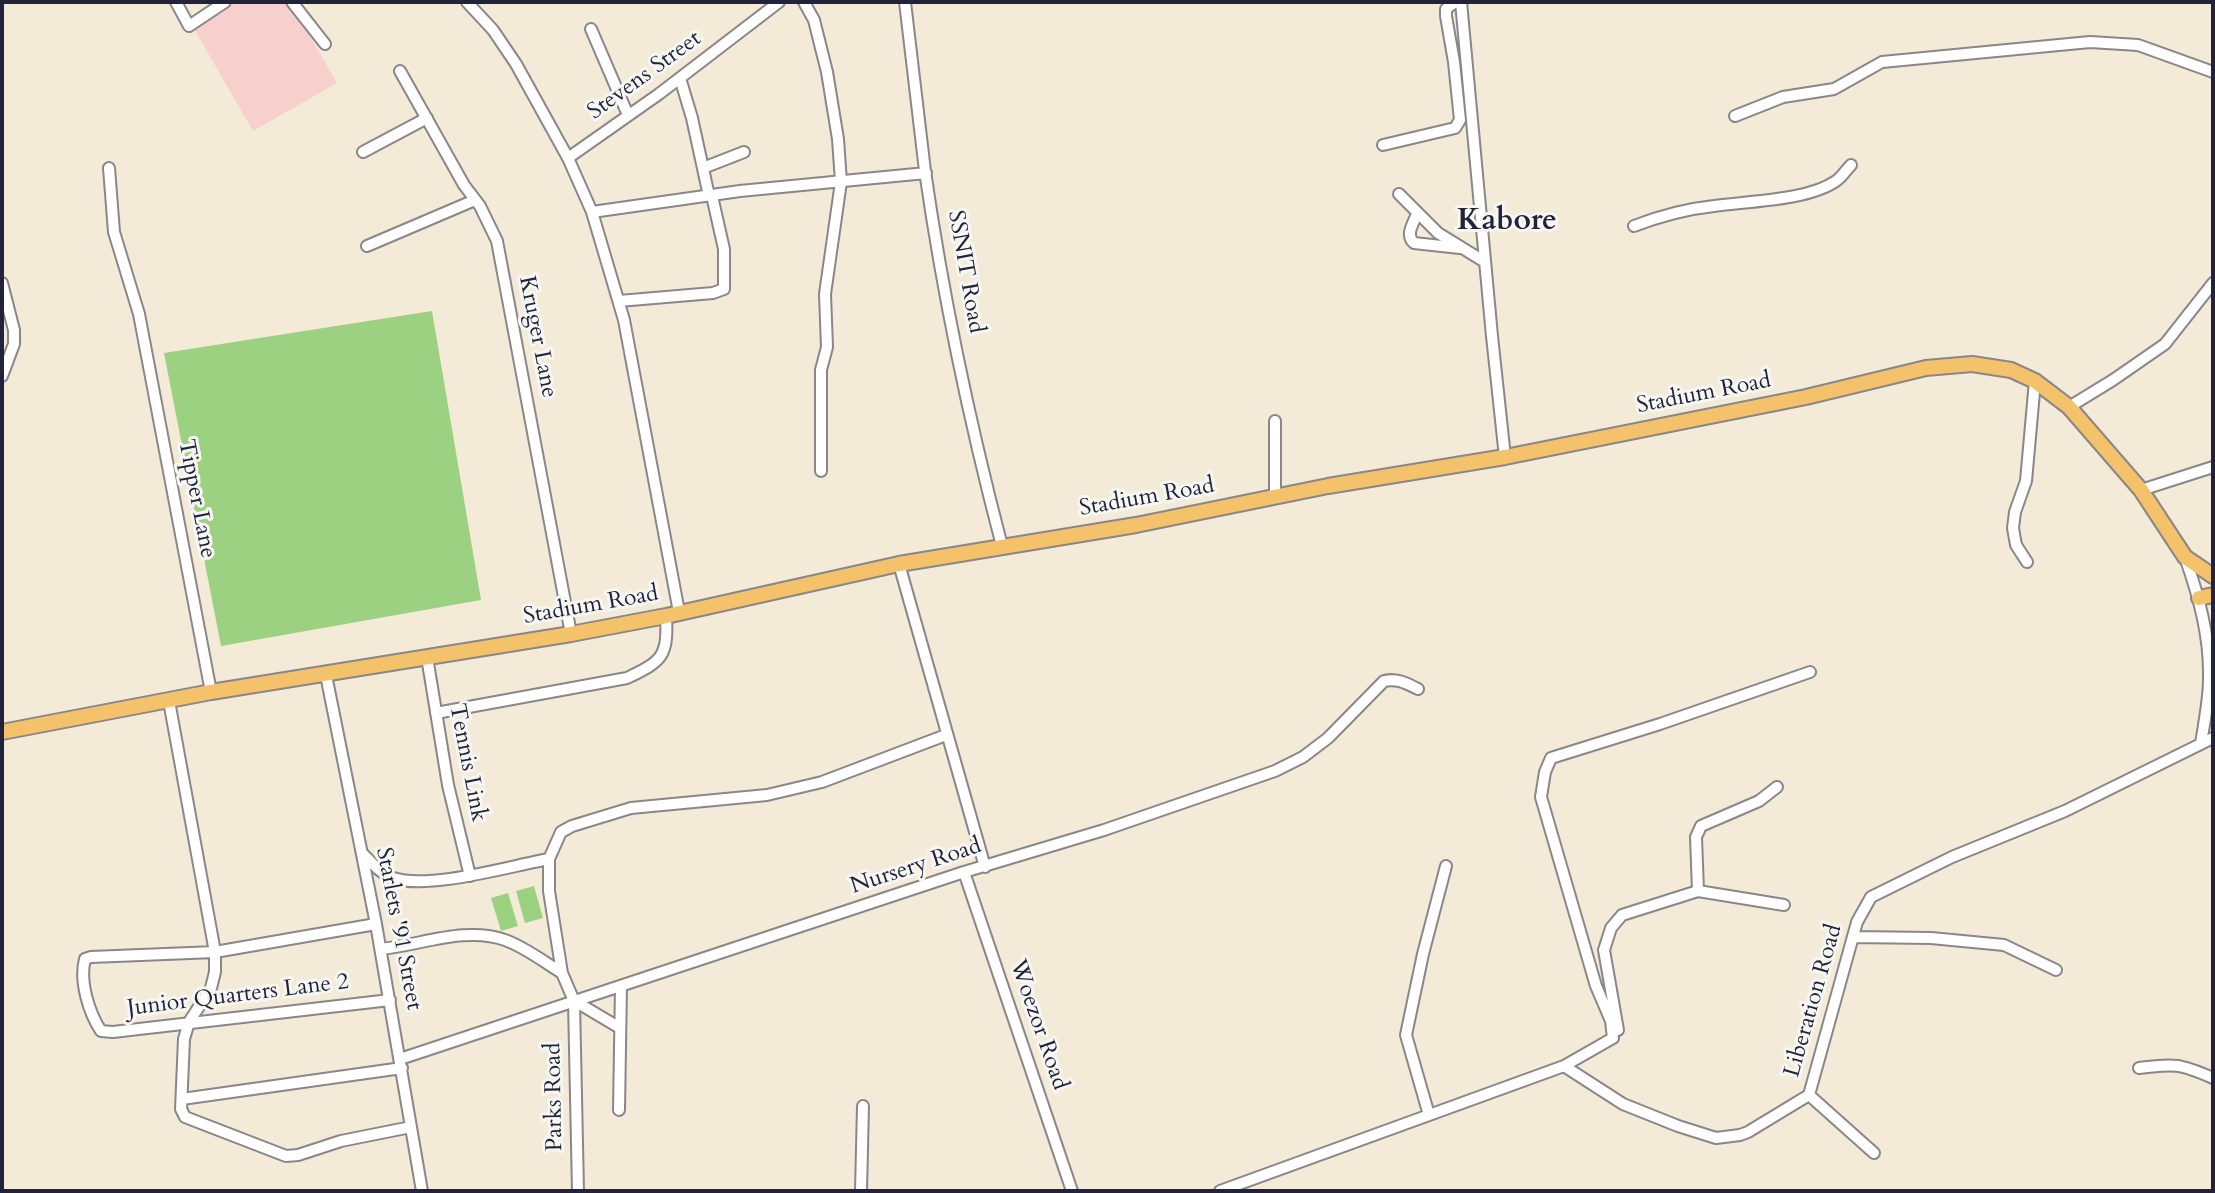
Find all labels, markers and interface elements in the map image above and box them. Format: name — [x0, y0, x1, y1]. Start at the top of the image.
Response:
street label: Stevens Street — [583, 26, 707, 126]
district label: Kabore — [1457, 204, 1557, 240]
street label: SSNIT Road — [941, 208, 989, 336]
street label: Kruger Lane — [512, 274, 562, 400]
street label: Stadium Road — [1634, 367, 1774, 421]
street label: Tipper Lane — [171, 437, 221, 561]
street label: Stadium Road — [1078, 473, 1216, 523]
street label: Stadium Road — [522, 581, 660, 631]
street label: Tennis Link — [442, 702, 492, 824]
street label: Nursery Road — [847, 833, 985, 901]
street label: Starlets '91 Street — [369, 845, 427, 1013]
street label: Liberation Road — [1779, 922, 1849, 1080]
street label: Woezor Road — [1003, 956, 1073, 1094]
street label: Junior Quarters Lane 2 — [126, 969, 350, 1023]
street label: Parks Road — [540, 1042, 570, 1152]

